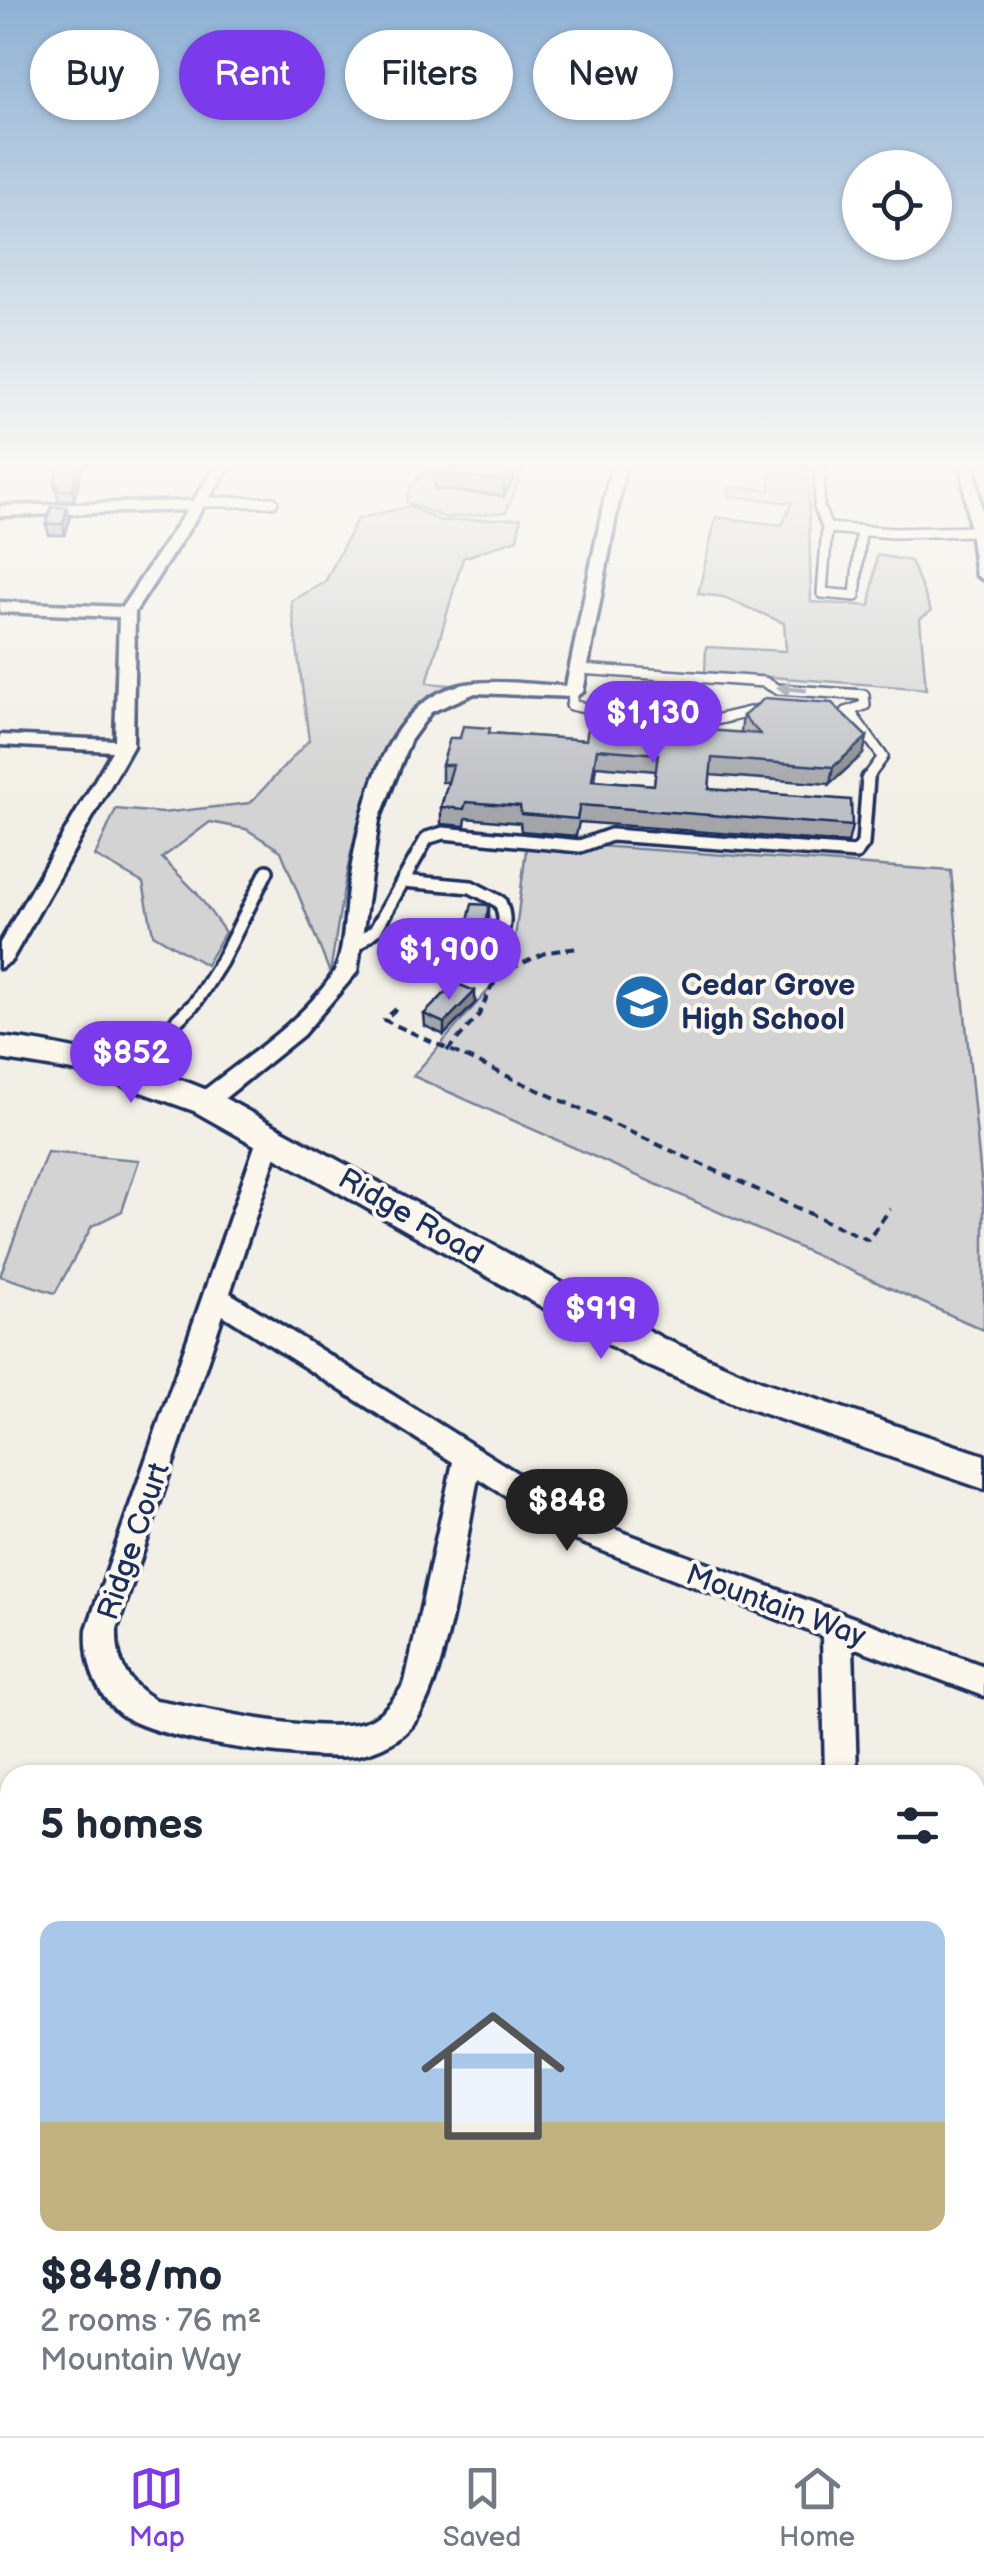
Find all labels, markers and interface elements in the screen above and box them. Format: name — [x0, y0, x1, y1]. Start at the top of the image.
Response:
chip: Buy — [30, 30, 159, 120]
chip: Rent — [179, 30, 325, 120]
chip: Filters — [345, 30, 513, 120]
chip: New — [533, 30, 673, 120]
map controls — [842, 150, 952, 260]
button: locate — [842, 150, 952, 260]
pin: $1,130 — [572, 681, 734, 766]
one-way arrow — [776, 681, 807, 697]
text: $1,130 — [606, 694, 700, 733]
pin: $1,900 — [368, 918, 530, 1003]
text: $1,900 — [399, 931, 499, 970]
place label: Cedar Grove High School — [681, 968, 855, 1038]
school or university icon: Cedar Grove High School — [612, 972, 672, 1032]
pin: $852 — [72, 1021, 190, 1106]
text: $852 — [92, 1034, 170, 1073]
street label: Ridge Road — [332, 1161, 489, 1273]
pin: $919 — [542, 1277, 660, 1362]
text: $919 — [565, 1290, 637, 1329]
street label: Ridge Court — [90, 1458, 178, 1625]
pin: $848 — [508, 1469, 626, 1554]
text: $848 — [528, 1482, 606, 1521]
street label: Mountain Way — [681, 1557, 871, 1655]
icon: filters — [890, 1798, 945, 1853]
text: 5 homes — [40, 1800, 203, 1851]
icon: home — [403, 1986, 583, 2166]
text: $848/mo — [40, 2251, 222, 2302]
text: 2 rooms · 76 m² — [40, 2302, 261, 2341]
text: Mountain Way — [40, 2341, 241, 2380]
tab: Map — [129, 2461, 185, 2554]
tab: Saved — [443, 2461, 521, 2554]
tab: Home — [779, 2461, 855, 2554]

